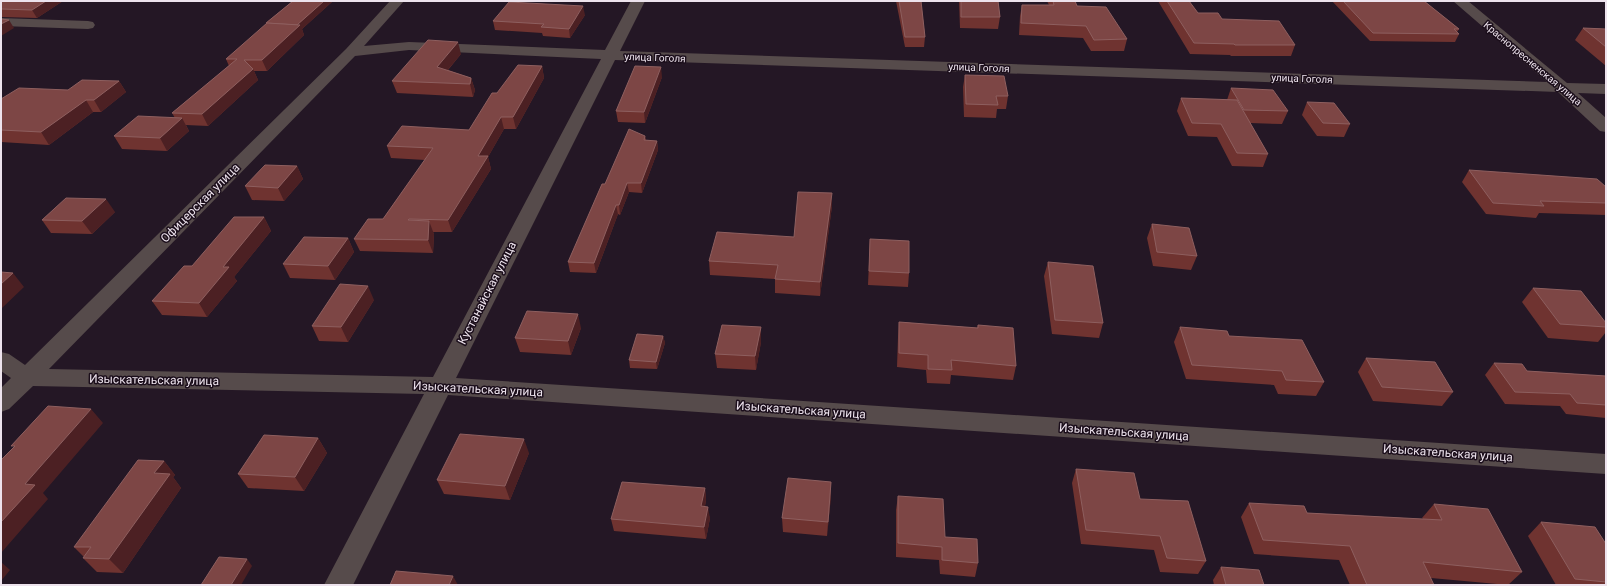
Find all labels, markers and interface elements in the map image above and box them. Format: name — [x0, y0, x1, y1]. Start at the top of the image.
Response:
street label: Краснопресненская улица — [1482, 19, 1584, 108]
street label: улица Гоголя — [624, 51, 686, 64]
street label: улица Гоголя — [948, 61, 1010, 74]
street label: улица Гоголя — [1271, 72, 1333, 85]
street label: Офицерская улица — [158, 161, 242, 245]
street label: Кустанайская улица — [455, 239, 519, 347]
street label: Изыскательская улица — [89, 372, 219, 388]
street label: Изыскательская улица — [413, 379, 543, 399]
street label: Изыскательская улица — [736, 398, 866, 422]
street label: Изыскательская улица — [1059, 420, 1189, 444]
street label: Изыскательская улица — [1383, 441, 1513, 465]

